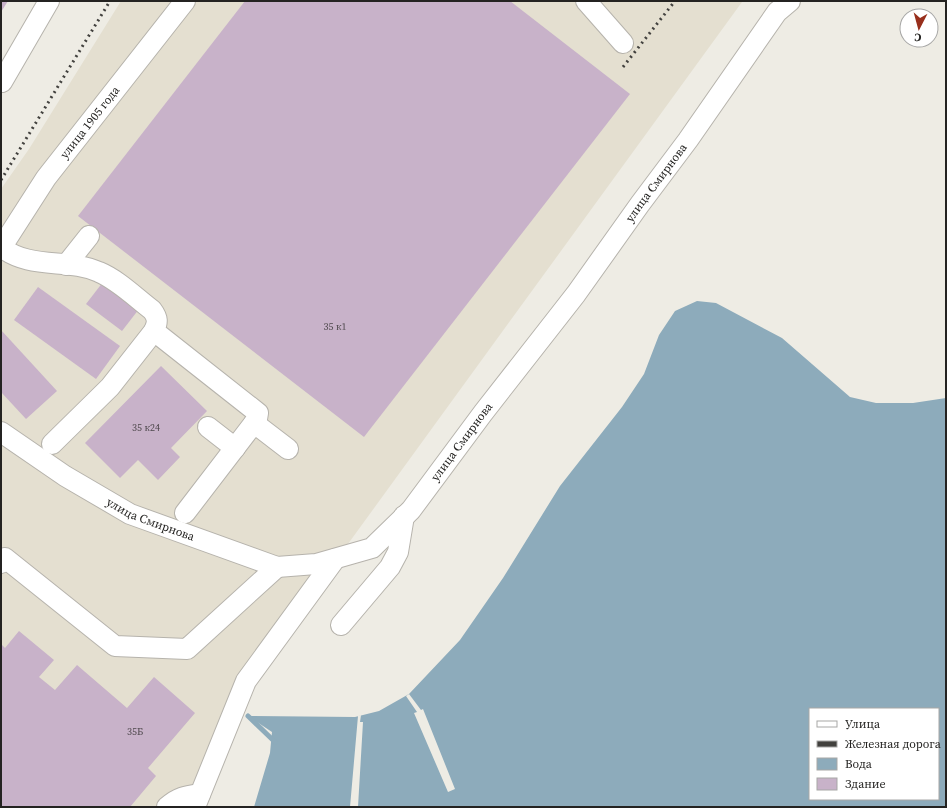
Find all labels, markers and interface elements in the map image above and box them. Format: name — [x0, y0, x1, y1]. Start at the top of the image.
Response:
north arrow — [899, 8, 939, 48]
text: С — [914, 30, 922, 45]
street label: улица 1905 года — [56, 82, 124, 162]
street label: улица Смирнова — [622, 139, 691, 225]
house number: 35 к1 — [324, 320, 346, 333]
street label: улица Смирнова — [427, 399, 497, 484]
house number: 35 к24 — [132, 421, 160, 434]
street label: улица Смирнова — [103, 494, 198, 545]
legend — [809, 708, 939, 800]
text: Улица — [845, 716, 881, 732]
house number: 35Б — [127, 725, 143, 738]
text: Железная дорога — [845, 736, 942, 752]
text: Вода — [845, 756, 873, 772]
text: Здание — [845, 776, 886, 792]

